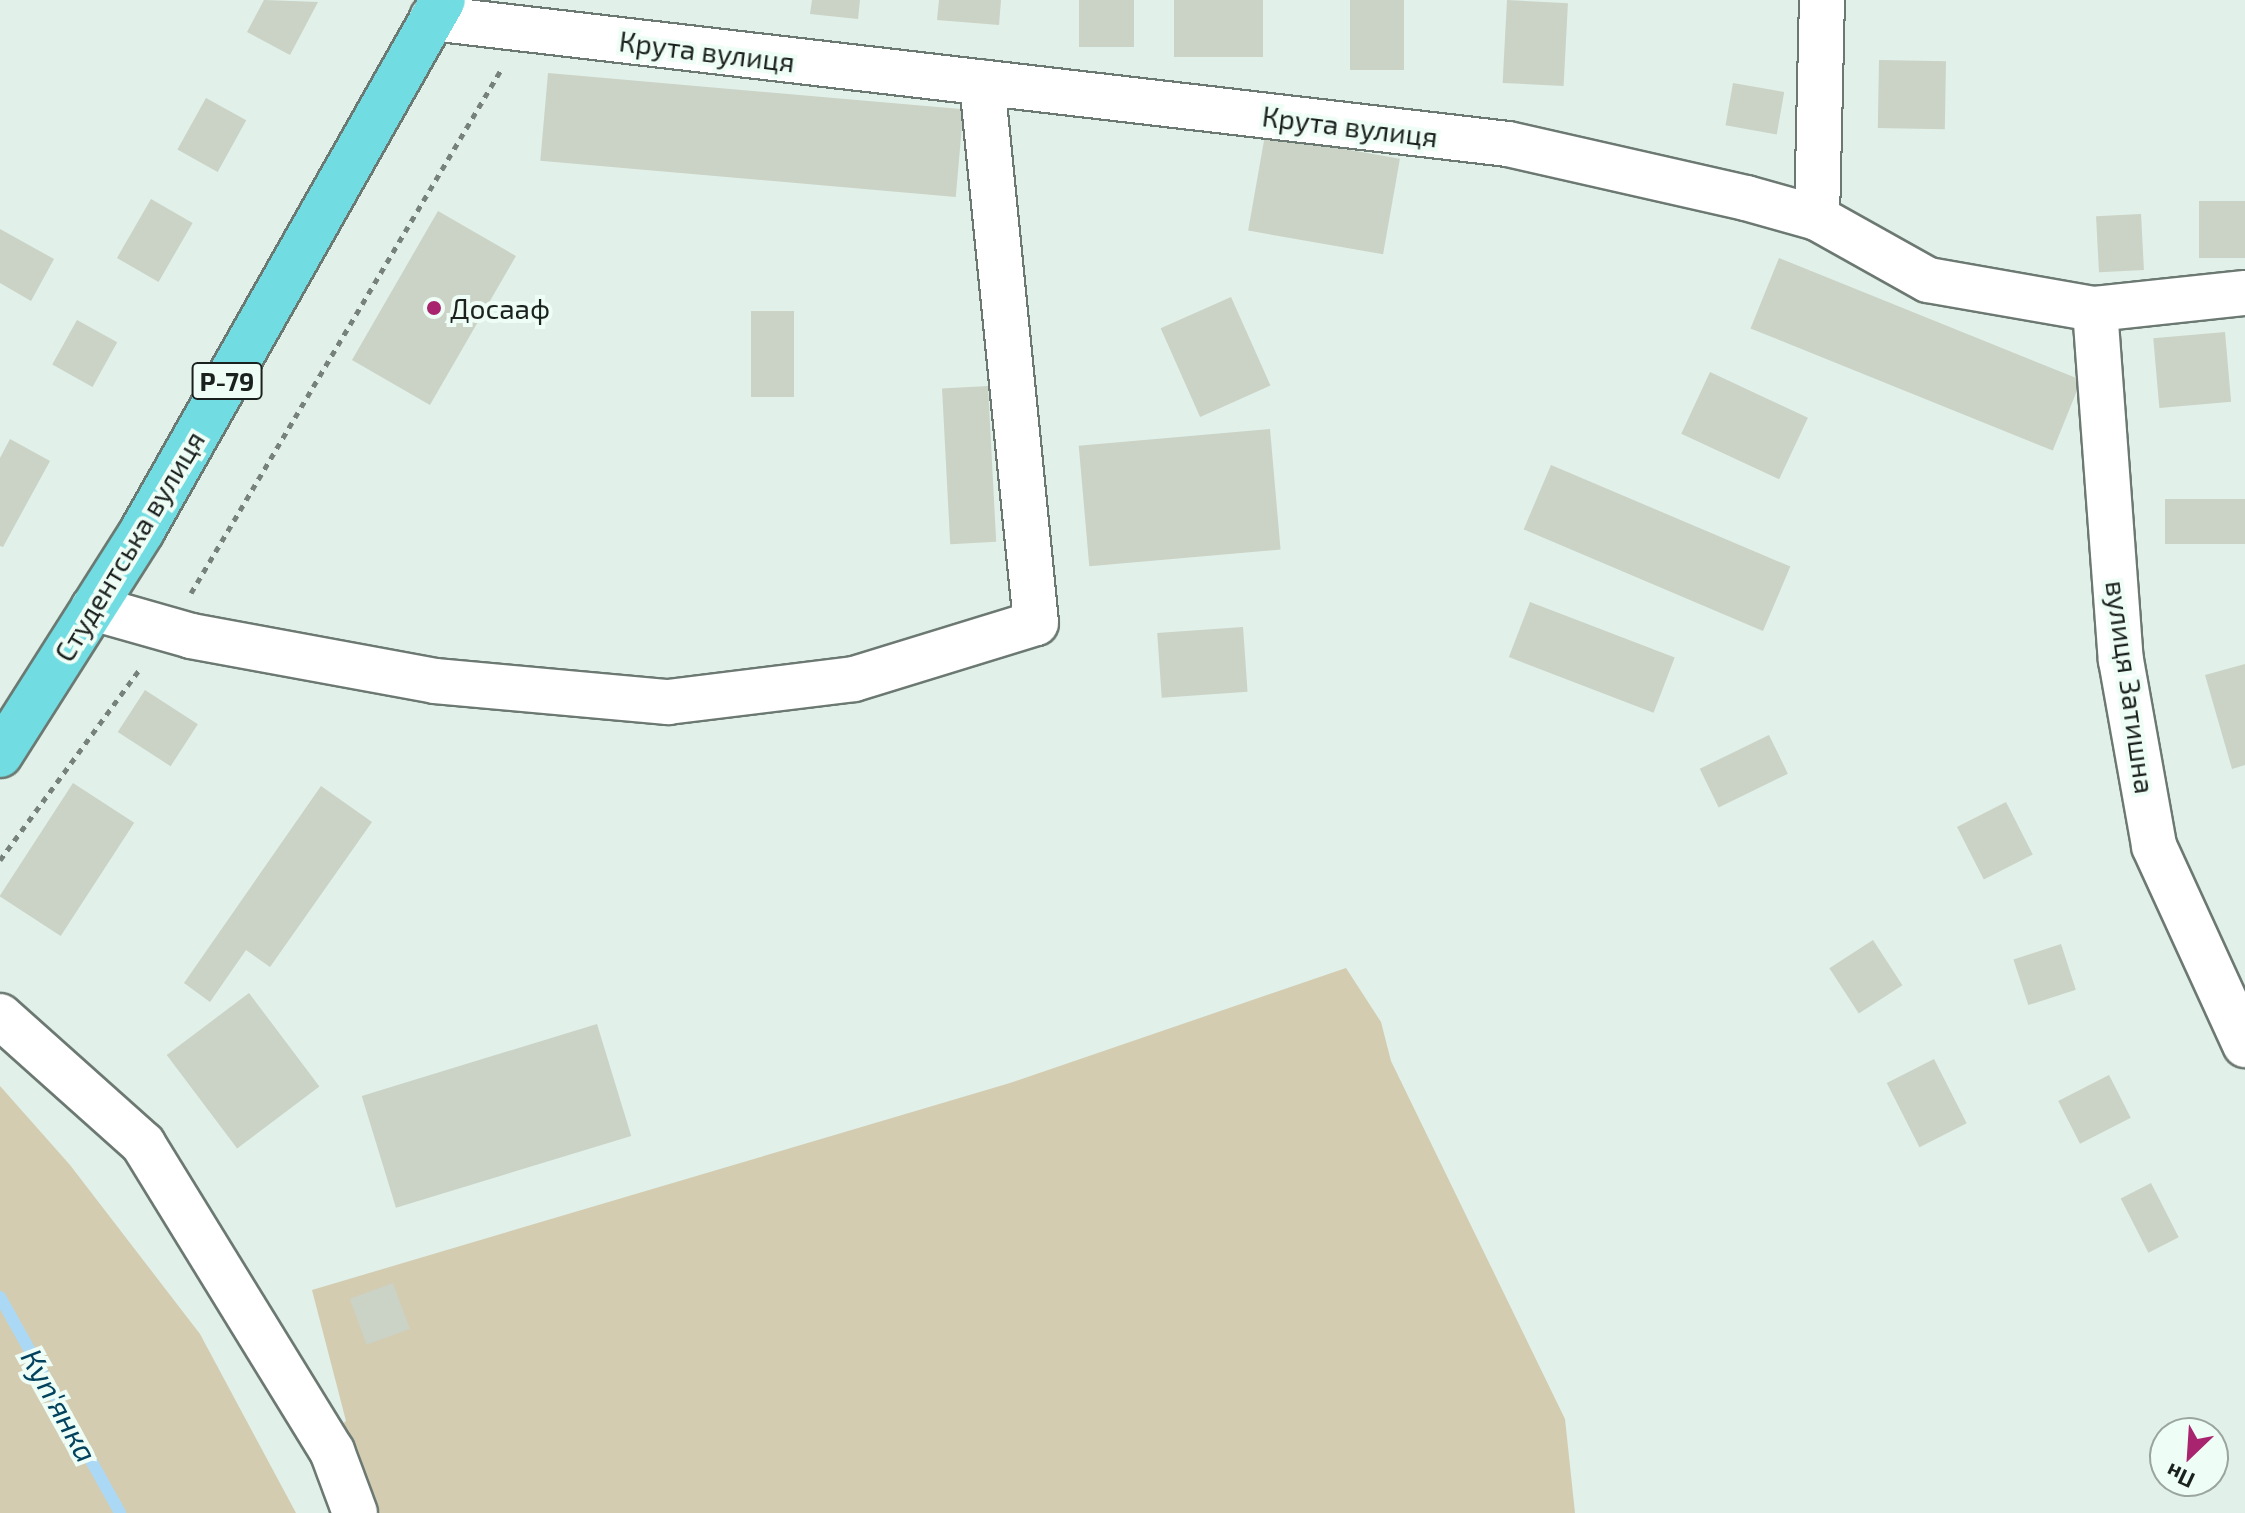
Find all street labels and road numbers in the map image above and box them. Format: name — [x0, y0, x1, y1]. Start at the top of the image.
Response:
street label: Крута вулиця — [617, 24, 797, 78]
street label: Крута вулиця — [1260, 99, 1440, 153]
road number: Р-79 — [191, 359, 263, 403]
street label: Студентська вулиця — [47, 425, 211, 667]
street label: вулиця Затишна — [2099, 578, 2163, 796]

